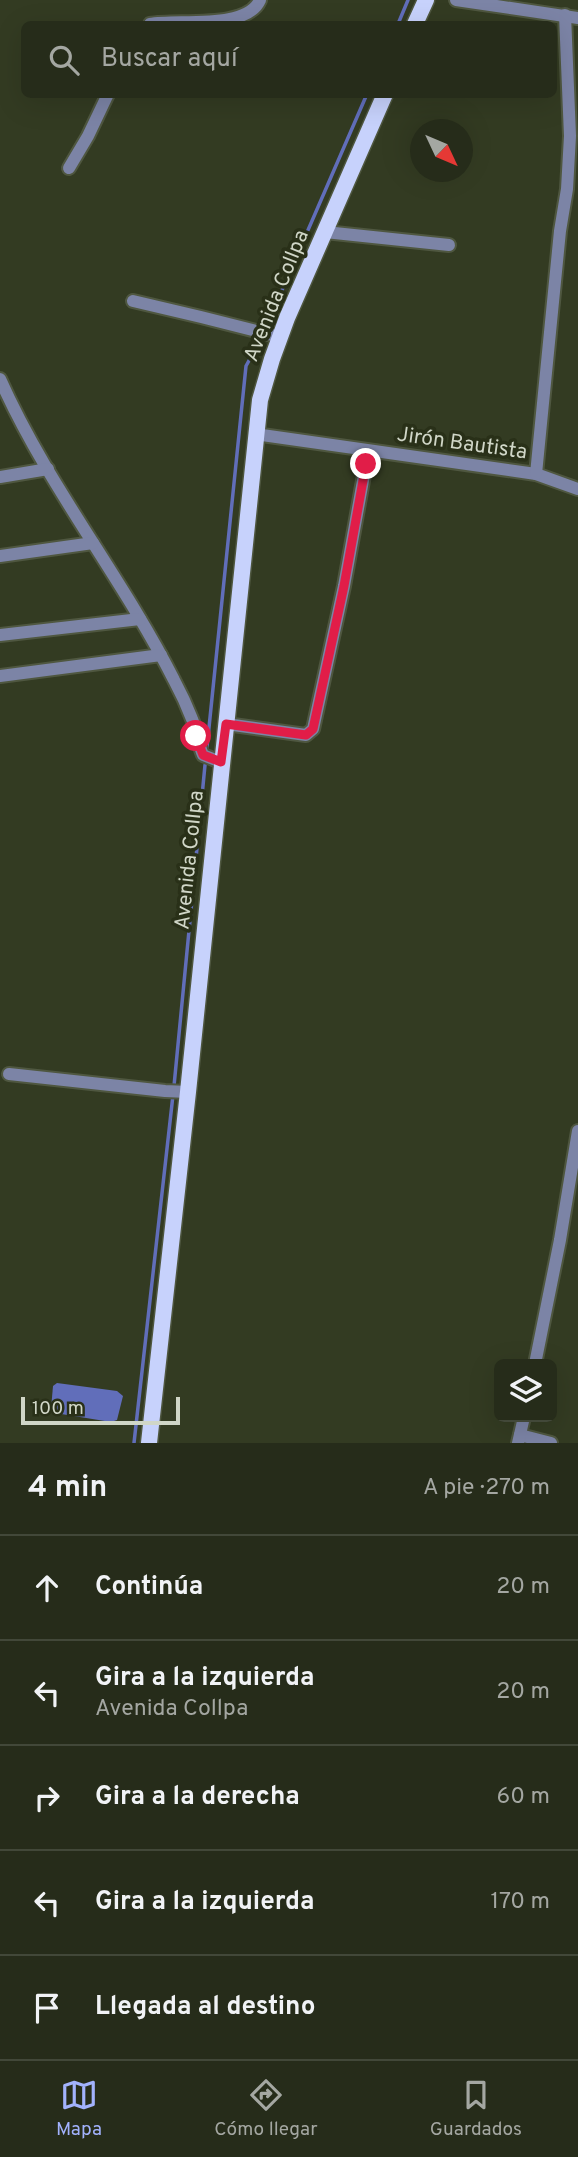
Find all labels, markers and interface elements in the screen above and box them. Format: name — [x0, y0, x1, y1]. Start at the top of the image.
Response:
search box — [21, 21, 557, 98]
icon: search — [45, 41, 83, 79]
text: Buscar aquí — [101, 43, 238, 76]
north arrow — [410, 119, 473, 182]
street label: Avenida Collpa — [238, 226, 316, 366]
street label: Jirón Bautista — [395, 422, 529, 466]
route end — [350, 448, 381, 479]
route start — [180, 720, 211, 751]
street label: Avenida Collpa — [169, 789, 211, 931]
map controls — [494, 1359, 557, 1422]
button: layers — [494, 1359, 557, 1422]
scale bar — [21, 1394, 180, 1426]
text: 100 m — [32, 1397, 84, 1421]
text: 4 min — [28, 1470, 107, 1507]
text: A pie · 270 m — [423, 1474, 550, 1503]
icon: ahead — [28, 1569, 66, 1607]
text: Continúa — [95, 1571, 203, 1604]
text: 20 m — [496, 1573, 550, 1602]
text: Gira a la izquierda — [95, 1662, 314, 1695]
icon: left — [28, 1674, 66, 1712]
text: 20 m — [496, 1678, 550, 1707]
text: Avenida Collpa — [95, 1695, 248, 1724]
icon: right — [28, 1779, 66, 1817]
text: Gira a la derecha — [95, 1781, 300, 1814]
text: 60 m — [497, 1783, 550, 1812]
icon: left — [28, 1884, 66, 1922]
text: Gira a la izquierda — [95, 1886, 314, 1919]
text: 170 m — [491, 1888, 550, 1917]
icon: arrive — [28, 1989, 66, 2027]
text: Llegada al destino — [95, 1991, 315, 2024]
tab: Mapa — [56, 2076, 102, 2142]
tab: Cómo llegar — [214, 2076, 318, 2142]
tab: Guardados — [430, 2076, 522, 2142]

